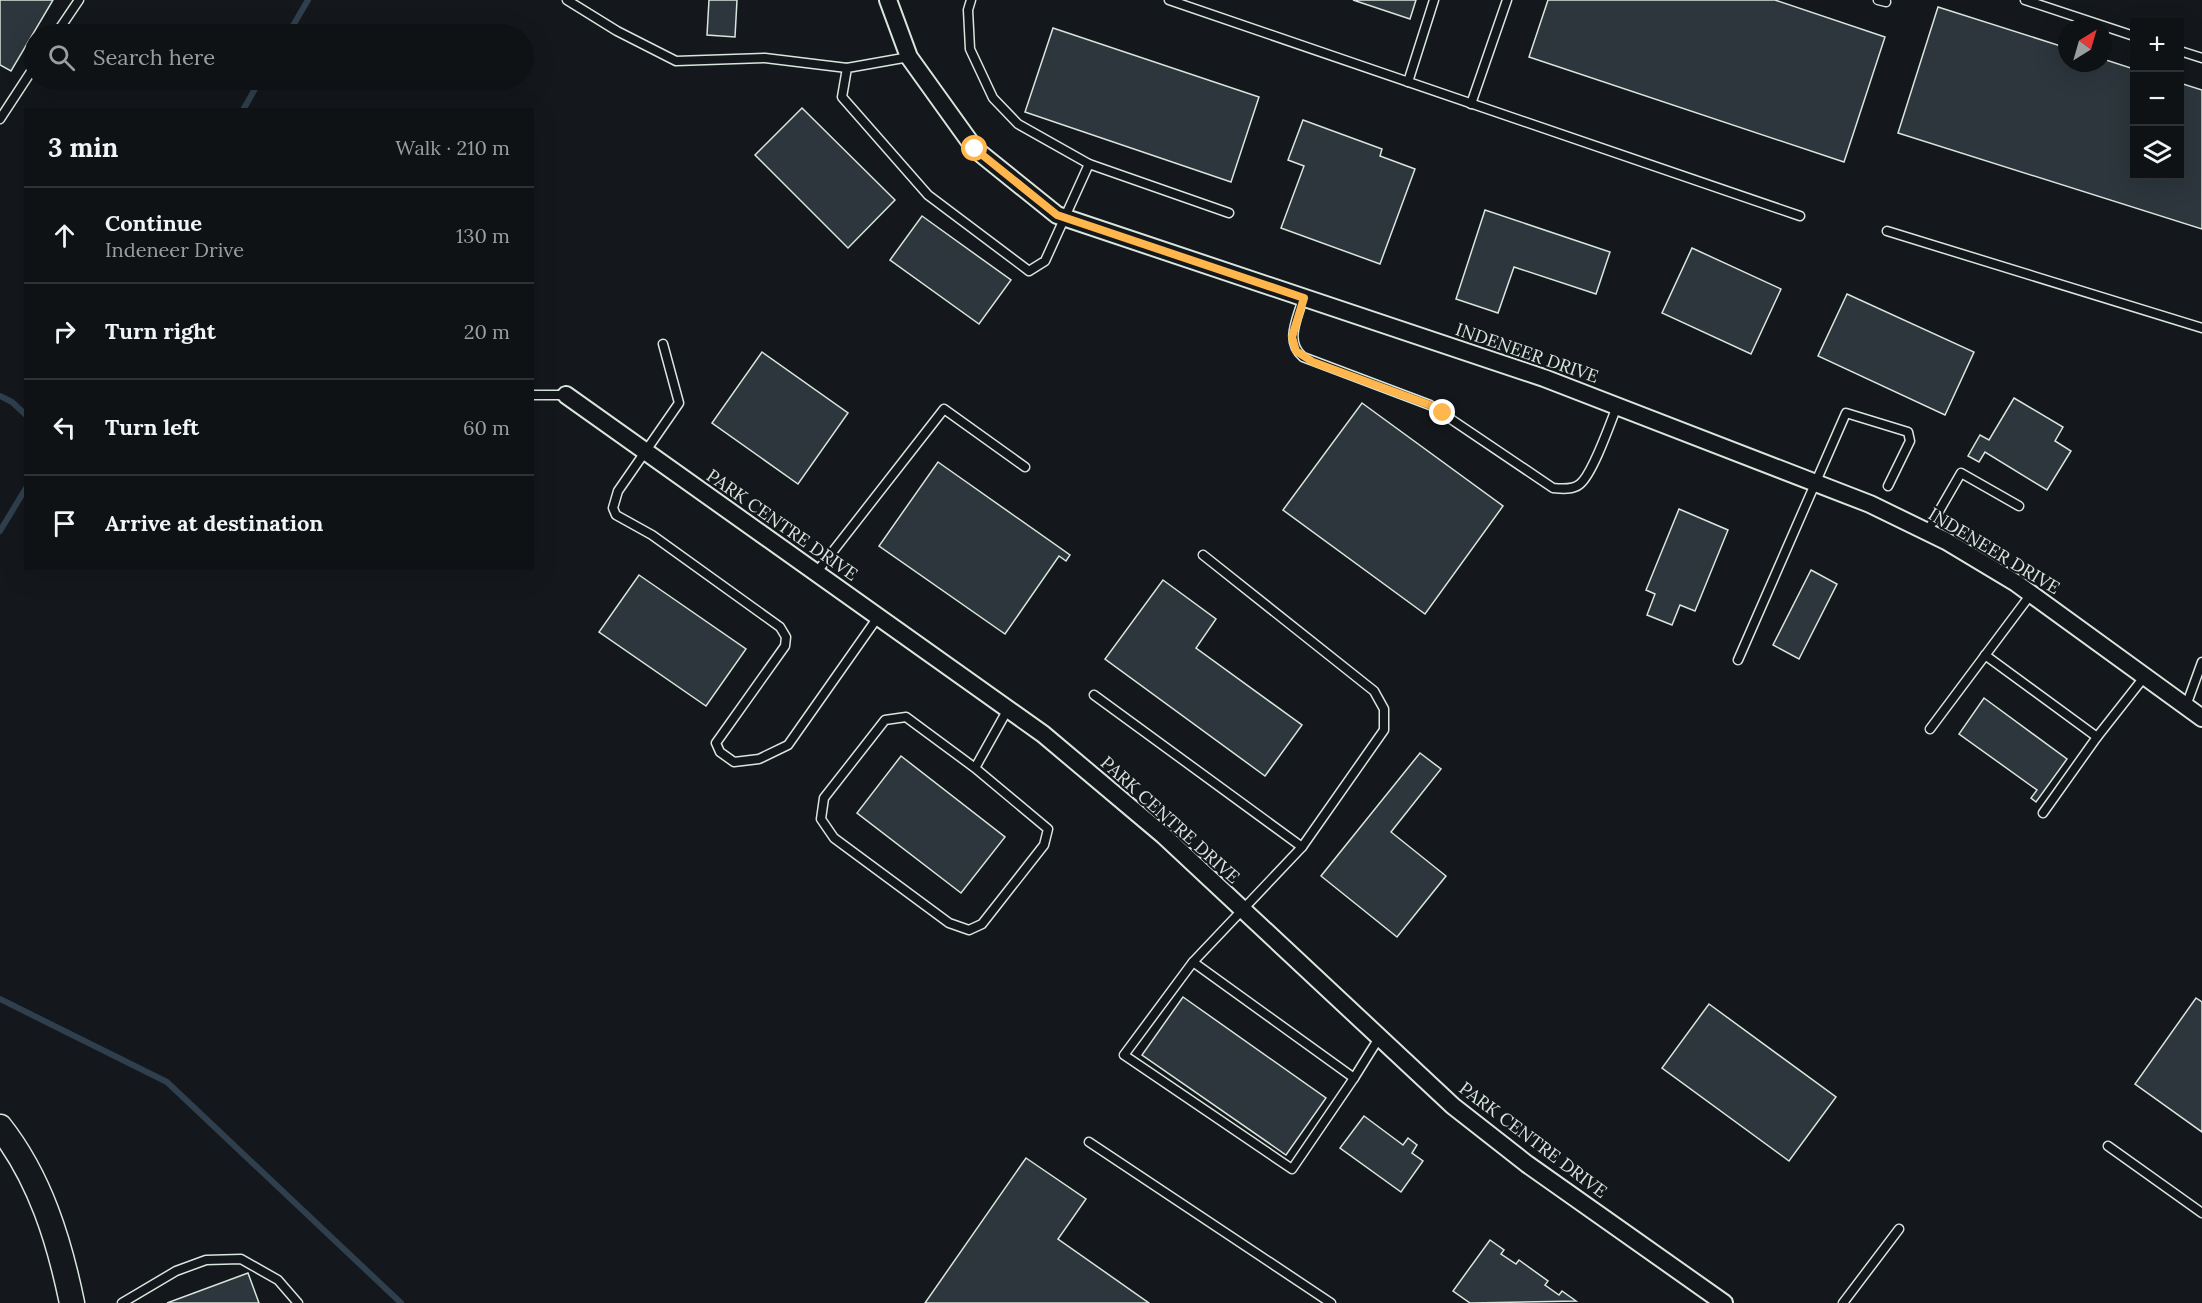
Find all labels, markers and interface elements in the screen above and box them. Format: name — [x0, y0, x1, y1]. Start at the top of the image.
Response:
north arrow — [2058, 18, 2112, 72]
map controls — [2130, 18, 2184, 180]
button: + — [2130, 18, 2184, 72]
search box — [24, 24, 534, 90]
icon: search — [45, 41, 78, 74]
text: Search here — [93, 43, 215, 71]
button: − — [2130, 72, 2184, 126]
button: layers — [2130, 126, 2184, 180]
text: 3 min — [48, 131, 118, 164]
text: Walk · 210 m — [395, 135, 510, 160]
route start — [961, 135, 987, 161]
text: Continue — [105, 209, 202, 237]
icon: ahead — [48, 219, 81, 252]
text: 130 m — [456, 223, 510, 248]
text: Indeneer Drive — [105, 237, 244, 262]
icon: right — [48, 315, 81, 348]
text: Turn right — [105, 317, 216, 345]
street label: INDENEER DRIVE — [1453, 317, 1602, 388]
text: 20 m — [464, 319, 510, 344]
route end — [1429, 399, 1455, 425]
icon: left — [48, 411, 81, 444]
text: Turn left — [105, 413, 199, 441]
text: 60 m — [463, 415, 510, 440]
street label: PARK CENTRE DRIVE — [702, 464, 862, 586]
street label: INDENEER DRIVE — [1924, 502, 2064, 599]
icon: arrive — [48, 507, 81, 540]
text: Arrive at destination — [105, 509, 323, 537]
street label: PARK CENTRE DRIVE — [1096, 751, 1245, 888]
street label: PARK CENTRE DRIVE — [1455, 1076, 1612, 1203]

